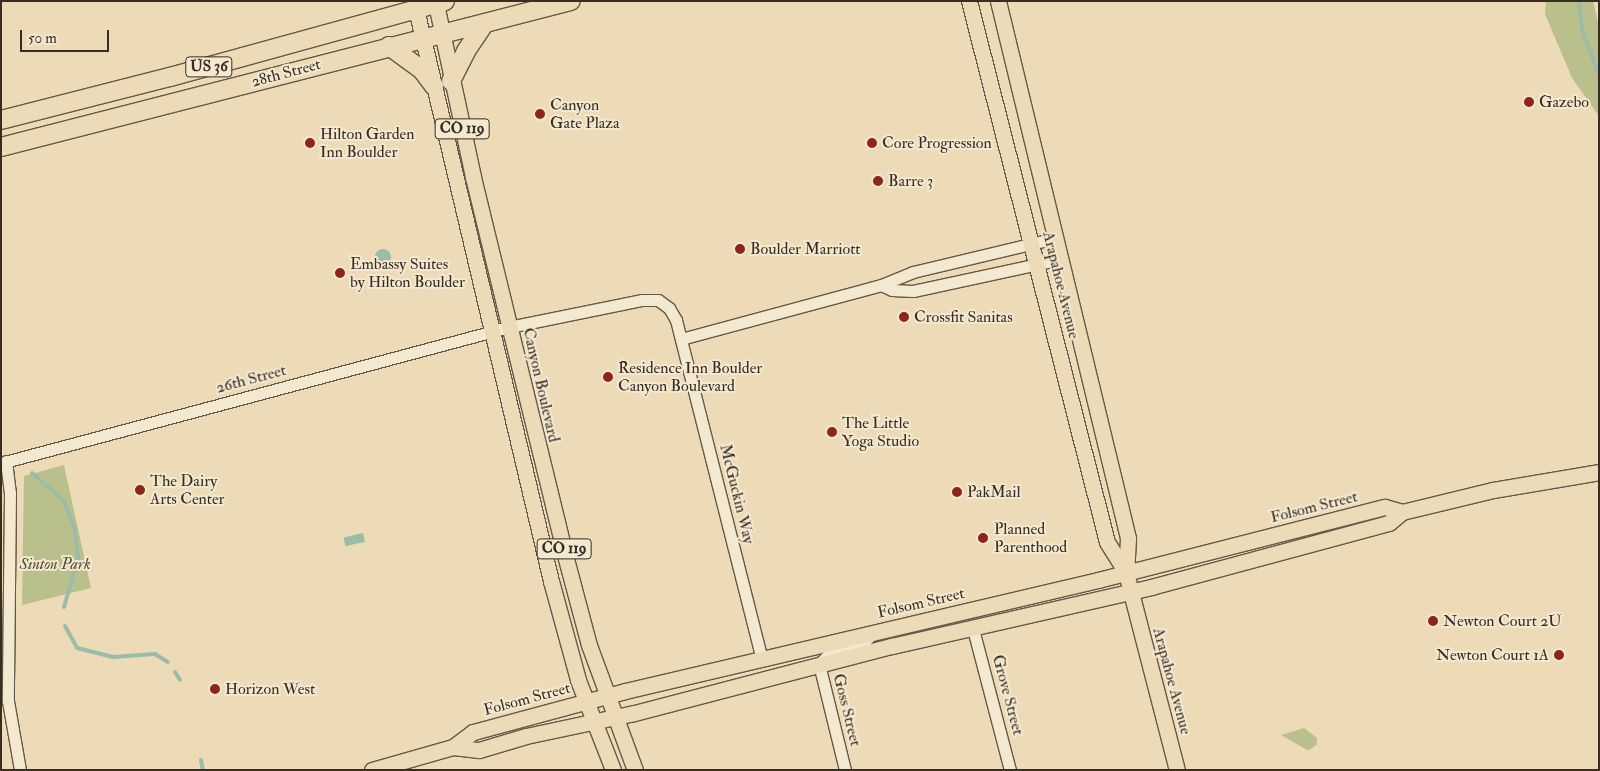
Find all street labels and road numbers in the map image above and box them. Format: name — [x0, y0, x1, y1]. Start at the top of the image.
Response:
road number: US 36 — [185, 54, 233, 80]
street label: 28th Street — [249, 55, 323, 91]
road number: CO 119 — [434, 116, 490, 142]
street label: Arapahoe Avenue — [1038, 229, 1084, 341]
street label: Canyon Boulevard — [518, 326, 564, 444]
street label: 26th Street — [214, 360, 288, 398]
street label: McGuckin Way — [715, 442, 759, 546]
street label: Folsom Street — [1269, 487, 1359, 527]
road number: CO 119 — [536, 536, 592, 562]
street label: Folsom Street — [876, 584, 966, 622]
street label: Arapahoe Avenue — [1149, 625, 1195, 737]
street label: Grove Street — [988, 653, 1028, 737]
street label: Goss Street — [829, 672, 865, 748]
street label: Folsom Street — [482, 678, 572, 720]

